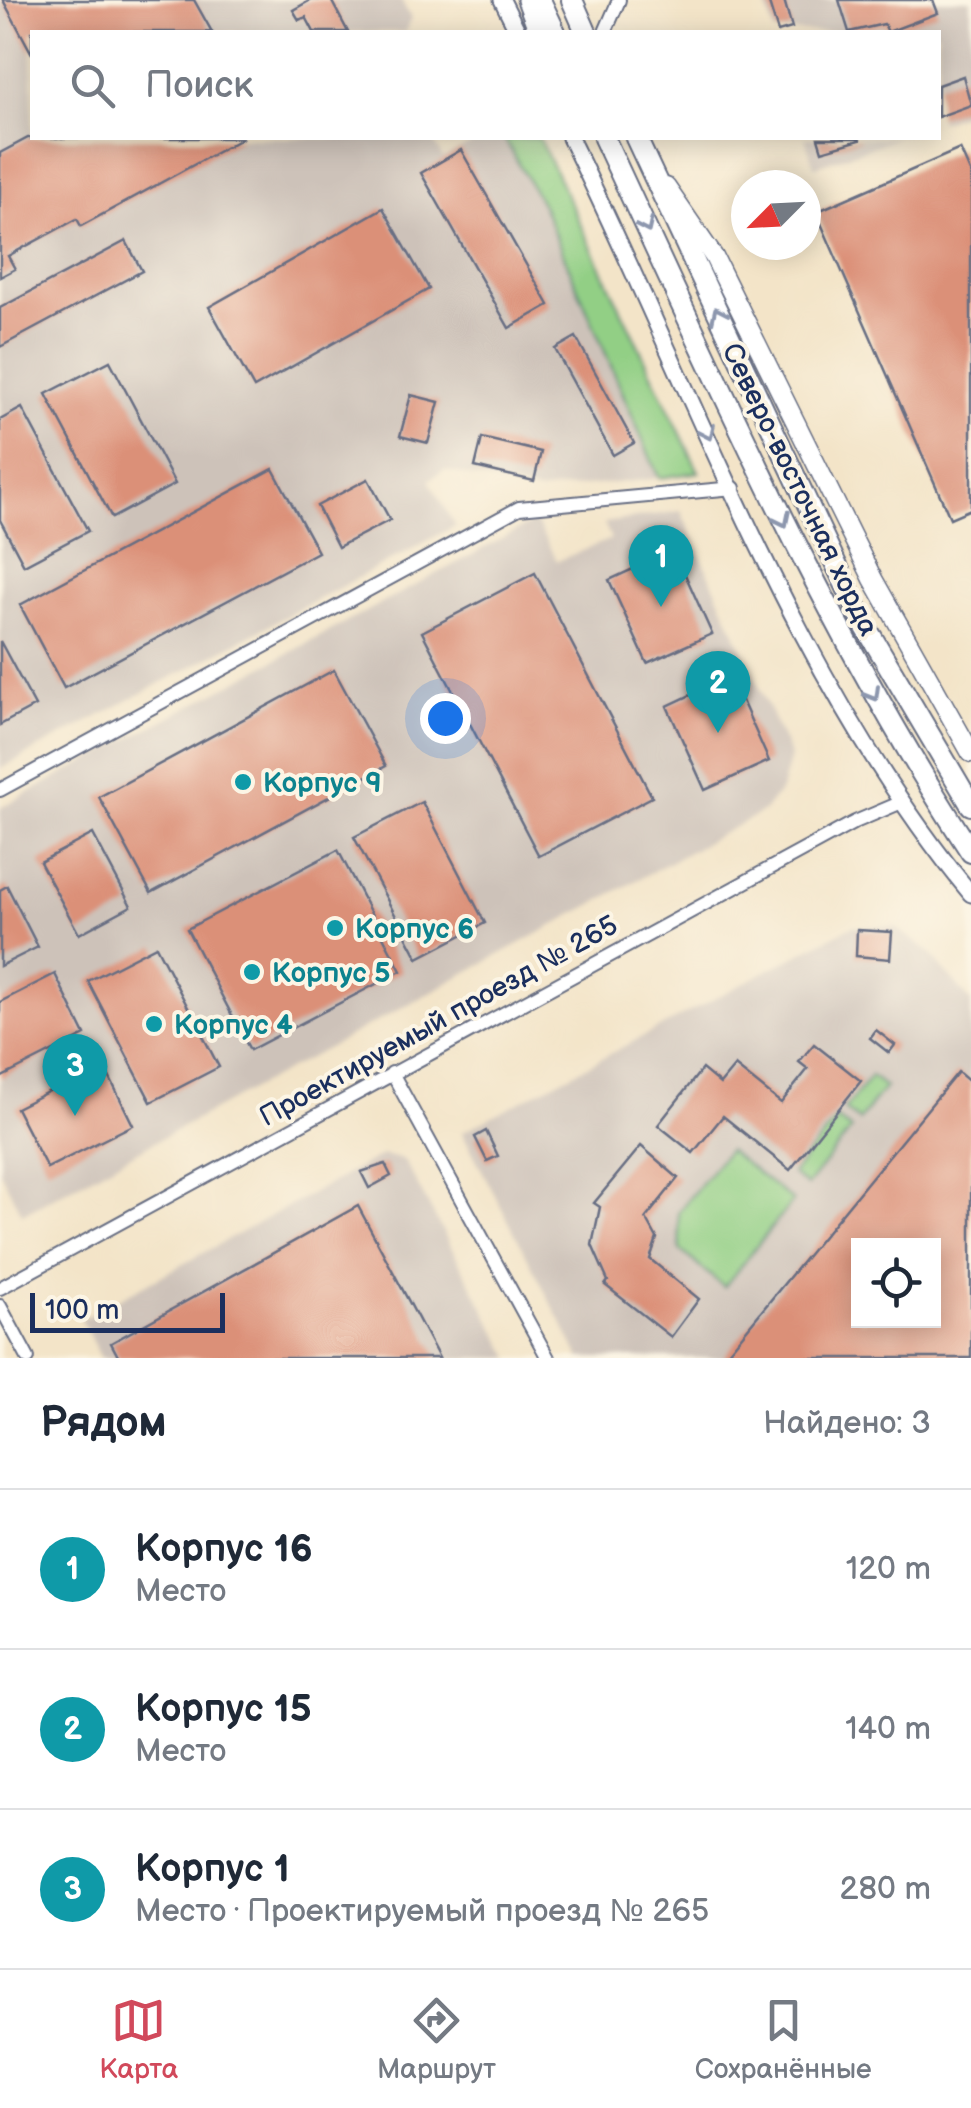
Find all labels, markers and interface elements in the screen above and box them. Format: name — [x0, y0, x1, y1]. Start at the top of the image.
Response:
search box — [30, 30, 941, 140]
icon: search — [65, 58, 120, 113]
text: Поиск — [145, 63, 253, 108]
north arrow — [731, 170, 821, 260]
one-way arrow — [633, 216, 653, 234]
one-way arrow — [710, 306, 730, 324]
street label: Северо-восточная хорда — [714, 338, 885, 642]
one-way arrow — [696, 422, 716, 440]
one-way arrow — [771, 510, 791, 528]
pin: 1 — [628, 524, 694, 607]
pin: 2 — [686, 650, 750, 733]
one-way arrow — [861, 683, 880, 701]
your location — [420, 693, 471, 744]
place label: Корпус 9 — [263, 767, 382, 800]
marker: Корпус 9 — [232, 771, 254, 793]
street label: Проектируемый проезд № 265 — [254, 909, 624, 1134]
place label: Корпус 6 — [355, 913, 474, 946]
marker: Корпус 6 — [324, 917, 346, 939]
place label: Корпус 5 — [272, 957, 390, 990]
marker: Корпус 5 — [241, 961, 263, 983]
place label: Корпус 4 — [174, 1009, 293, 1042]
marker: Корпус 4 — [143, 1013, 165, 1035]
pin: 3 — [42, 1034, 108, 1116]
map controls — [851, 1238, 941, 1328]
button: locate — [851, 1238, 941, 1328]
scale bar — [30, 1288, 225, 1332]
text: 100 m — [45, 1294, 119, 1327]
text: Рядом — [40, 1398, 167, 1449]
text: Найдено: 3 — [763, 1404, 931, 1443]
text: Корпус 16 — [135, 1527, 313, 1572]
text: 1 — [66, 1550, 79, 1589]
text: 120 m — [846, 1550, 931, 1589]
text: Место — [135, 1572, 226, 1611]
text: Корпус 15 — [135, 1687, 312, 1732]
text: 2 — [63, 1710, 82, 1749]
text: 140 m — [845, 1710, 931, 1749]
text: Место — [135, 1732, 226, 1771]
text: Корпус 1 — [135, 1847, 290, 1892]
text: 3 — [63, 1870, 82, 1909]
text: 280 m — [840, 1870, 931, 1909]
text: Место · Проектируемый проезд № 265 — [135, 1892, 709, 1931]
tab: Карта — [99, 1993, 178, 2086]
tab: Маршрут — [377, 1993, 496, 2086]
tab: Сохранённые — [695, 1993, 872, 2086]

